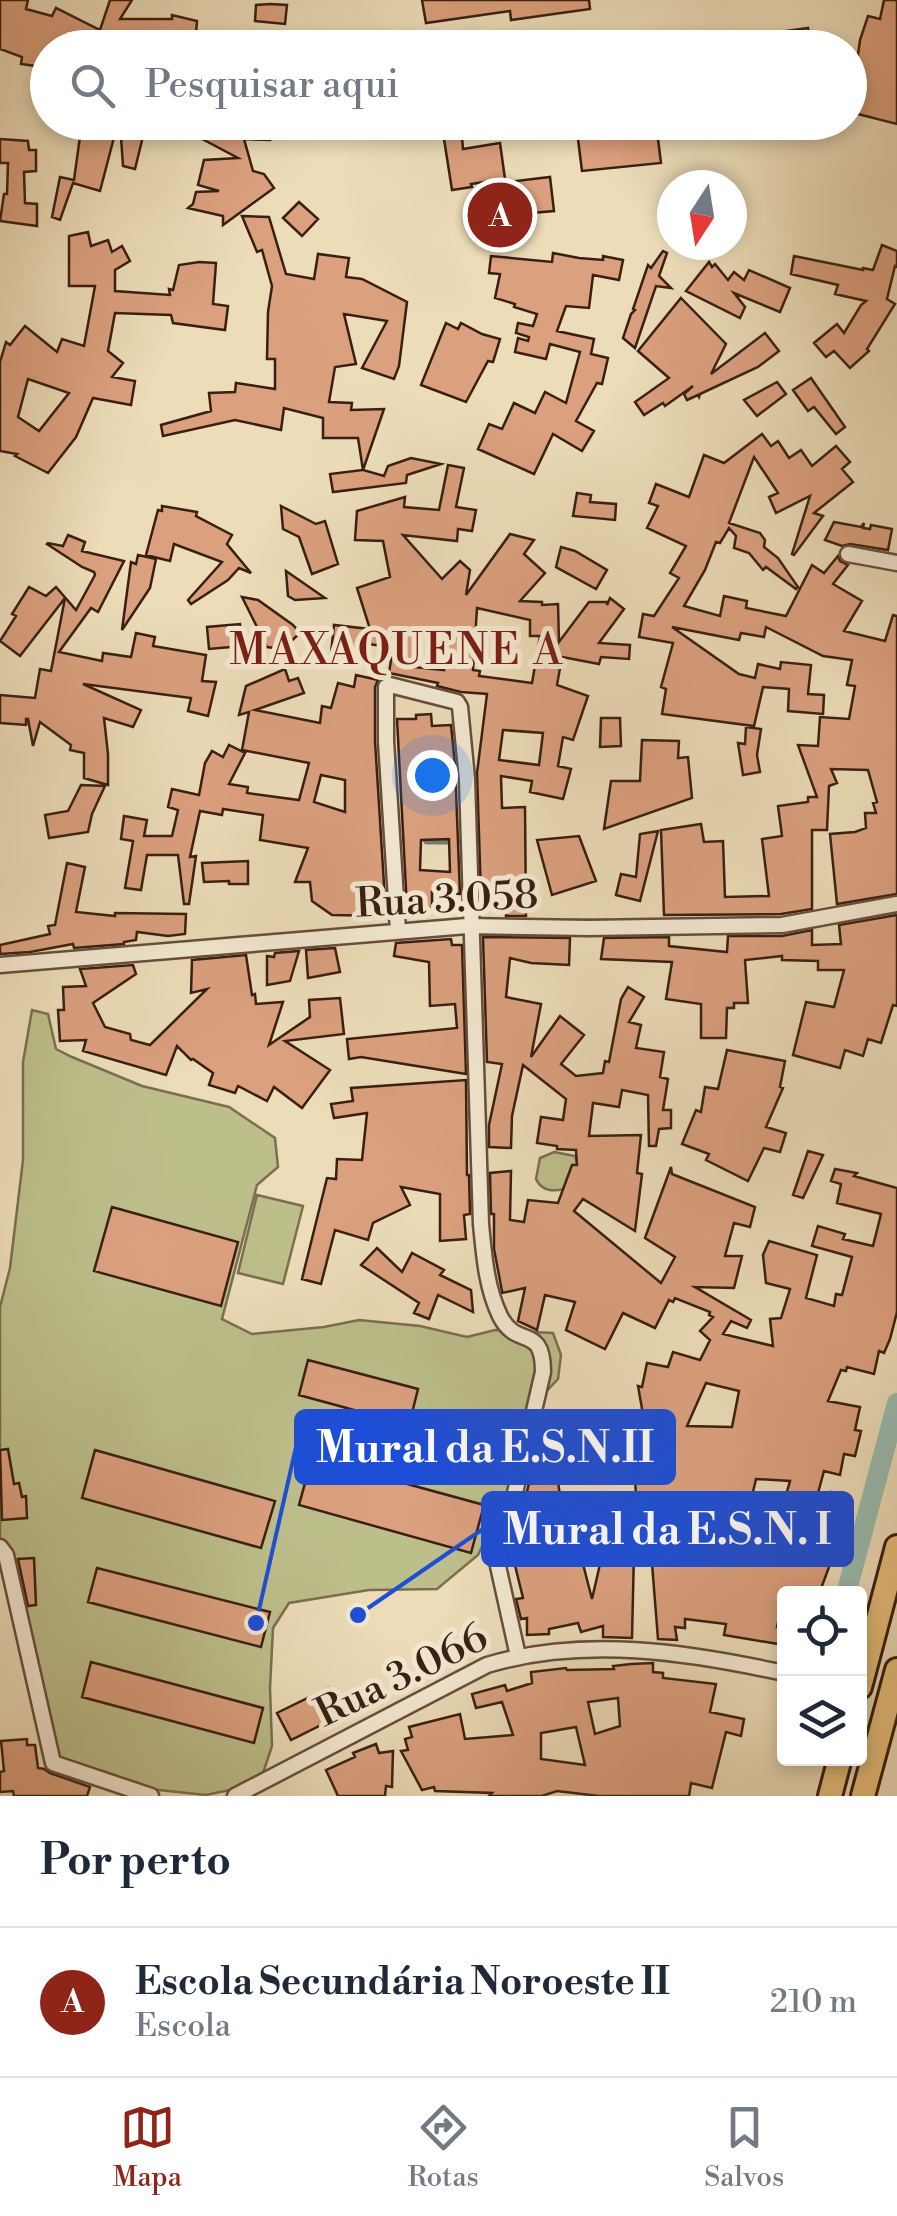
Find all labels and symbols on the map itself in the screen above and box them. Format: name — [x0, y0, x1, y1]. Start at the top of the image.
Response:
north arrow — [657, 170, 747, 260]
pin: A — [468, 178, 532, 252]
district label: MAXAQUENE A — [230, 625, 564, 678]
your location — [407, 750, 458, 801]
street label: Rua 3.058 — [354, 870, 540, 930]
callout: Mural da E.S.N.II — [296, 1411, 674, 1483]
text: Mural da E.S.N.II — [316, 1423, 654, 1476]
callout: Mural da E.S.N. I — [483, 1493, 852, 1565]
text: Mural da E.S.N. I — [503, 1505, 831, 1558]
street label: Rua 3.066 — [308, 1613, 496, 1739]

